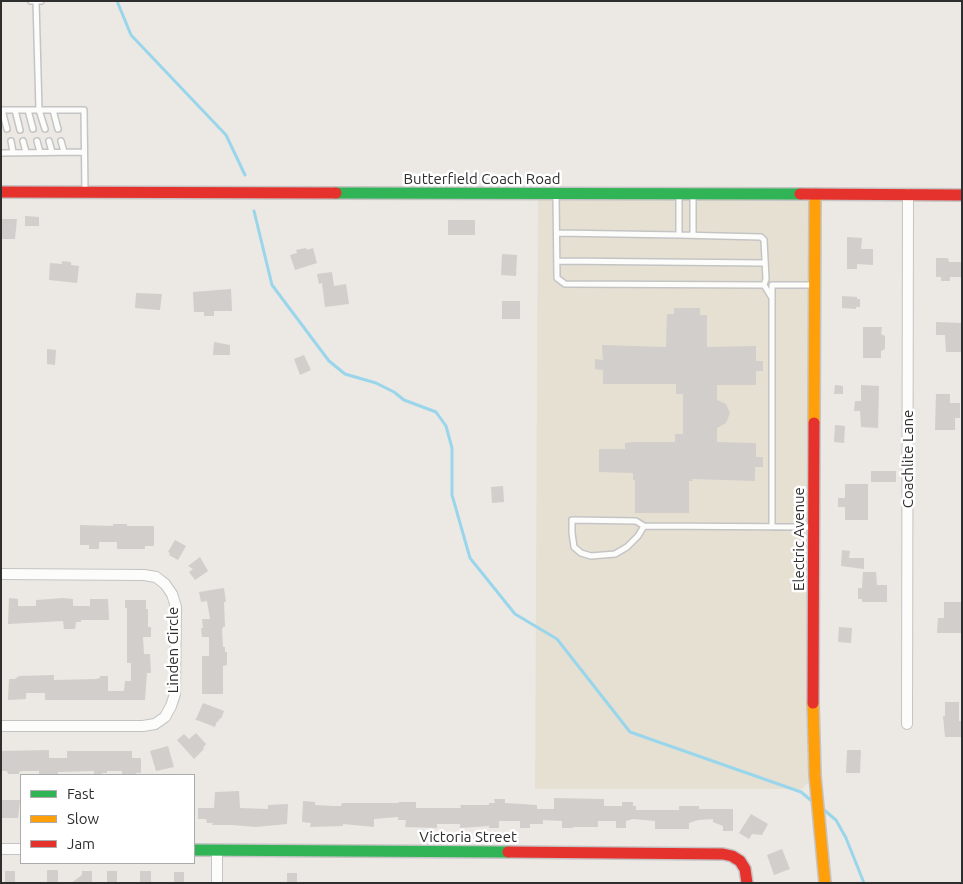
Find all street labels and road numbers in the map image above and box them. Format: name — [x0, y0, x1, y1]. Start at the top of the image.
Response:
street label: Butterfield Coach Road — [404, 170, 560, 188]
street label: Coachlite Lane — [899, 410, 917, 508]
street label: Electric Avenue — [790, 487, 808, 591]
street label: Linden Circle — [164, 607, 182, 693]
street label: Victoria Street — [419, 828, 517, 846]

